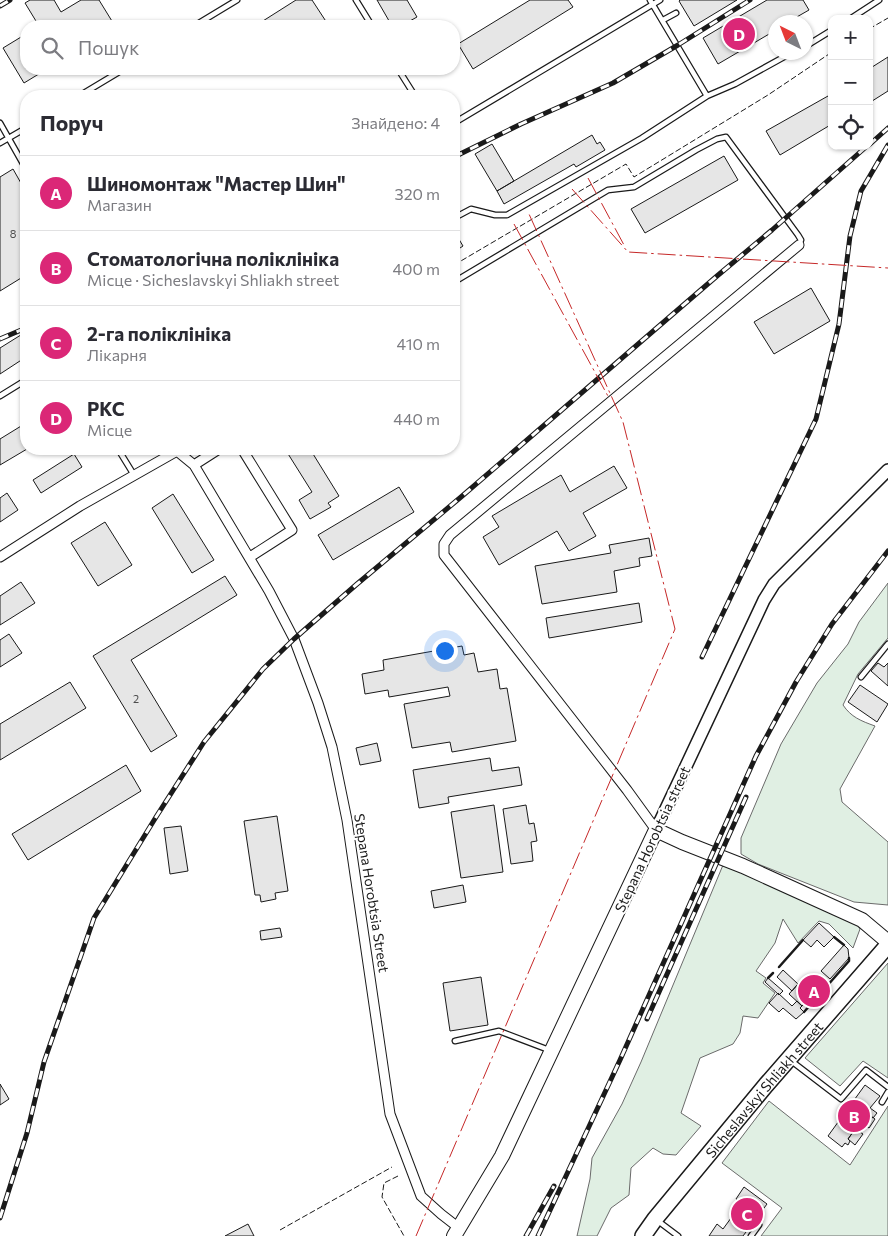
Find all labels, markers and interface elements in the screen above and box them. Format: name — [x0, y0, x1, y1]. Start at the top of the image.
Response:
pin: D — [723, 15, 755, 53]
north arrow — [768, 15, 813, 60]
map controls — [828, 15, 873, 150]
button: + — [828, 15, 873, 60]
search box — [20, 20, 460, 75]
icon: search — [38, 34, 66, 62]
text: Пошук — [78, 36, 139, 59]
button: − — [828, 60, 873, 105]
button: locate — [828, 105, 873, 150]
text: Поруч — [40, 110, 103, 135]
text: Знайдено: 4 — [351, 113, 440, 132]
text: Шиномонтаж "Мастер Шин" — [87, 172, 345, 195]
text: A — [50, 184, 62, 203]
text: 320 m — [395, 184, 440, 203]
text: Магазин — [87, 195, 152, 214]
house number: 8 — [10, 227, 17, 240]
text: Стоматологічна поліклініка — [87, 247, 339, 270]
text: B — [51, 259, 61, 278]
text: 400 m — [392, 259, 440, 278]
text: Місце · Sicheslavskyi Shliakh street — [87, 270, 339, 289]
text: 2-га поліклініка — [87, 322, 231, 345]
text: C — [51, 334, 61, 353]
text: 410 m — [397, 334, 440, 353]
text: Лікарня — [87, 345, 147, 364]
text: РКС — [87, 397, 125, 420]
text: D — [50, 409, 62, 428]
text: 440 m — [393, 409, 440, 428]
text: Місце — [87, 420, 132, 439]
your location — [432, 638, 458, 664]
house number: 2 — [133, 692, 139, 705]
street label: Stepana Horobtsia street — [611, 763, 693, 915]
street label: Stepana Horobtsia Street — [351, 812, 393, 974]
pin: A — [798, 972, 830, 1010]
street label: Sicheslavskyi Shliakh street — [701, 1018, 826, 1161]
pin: B — [838, 1097, 870, 1135]
pin: C — [731, 1195, 763, 1233]

